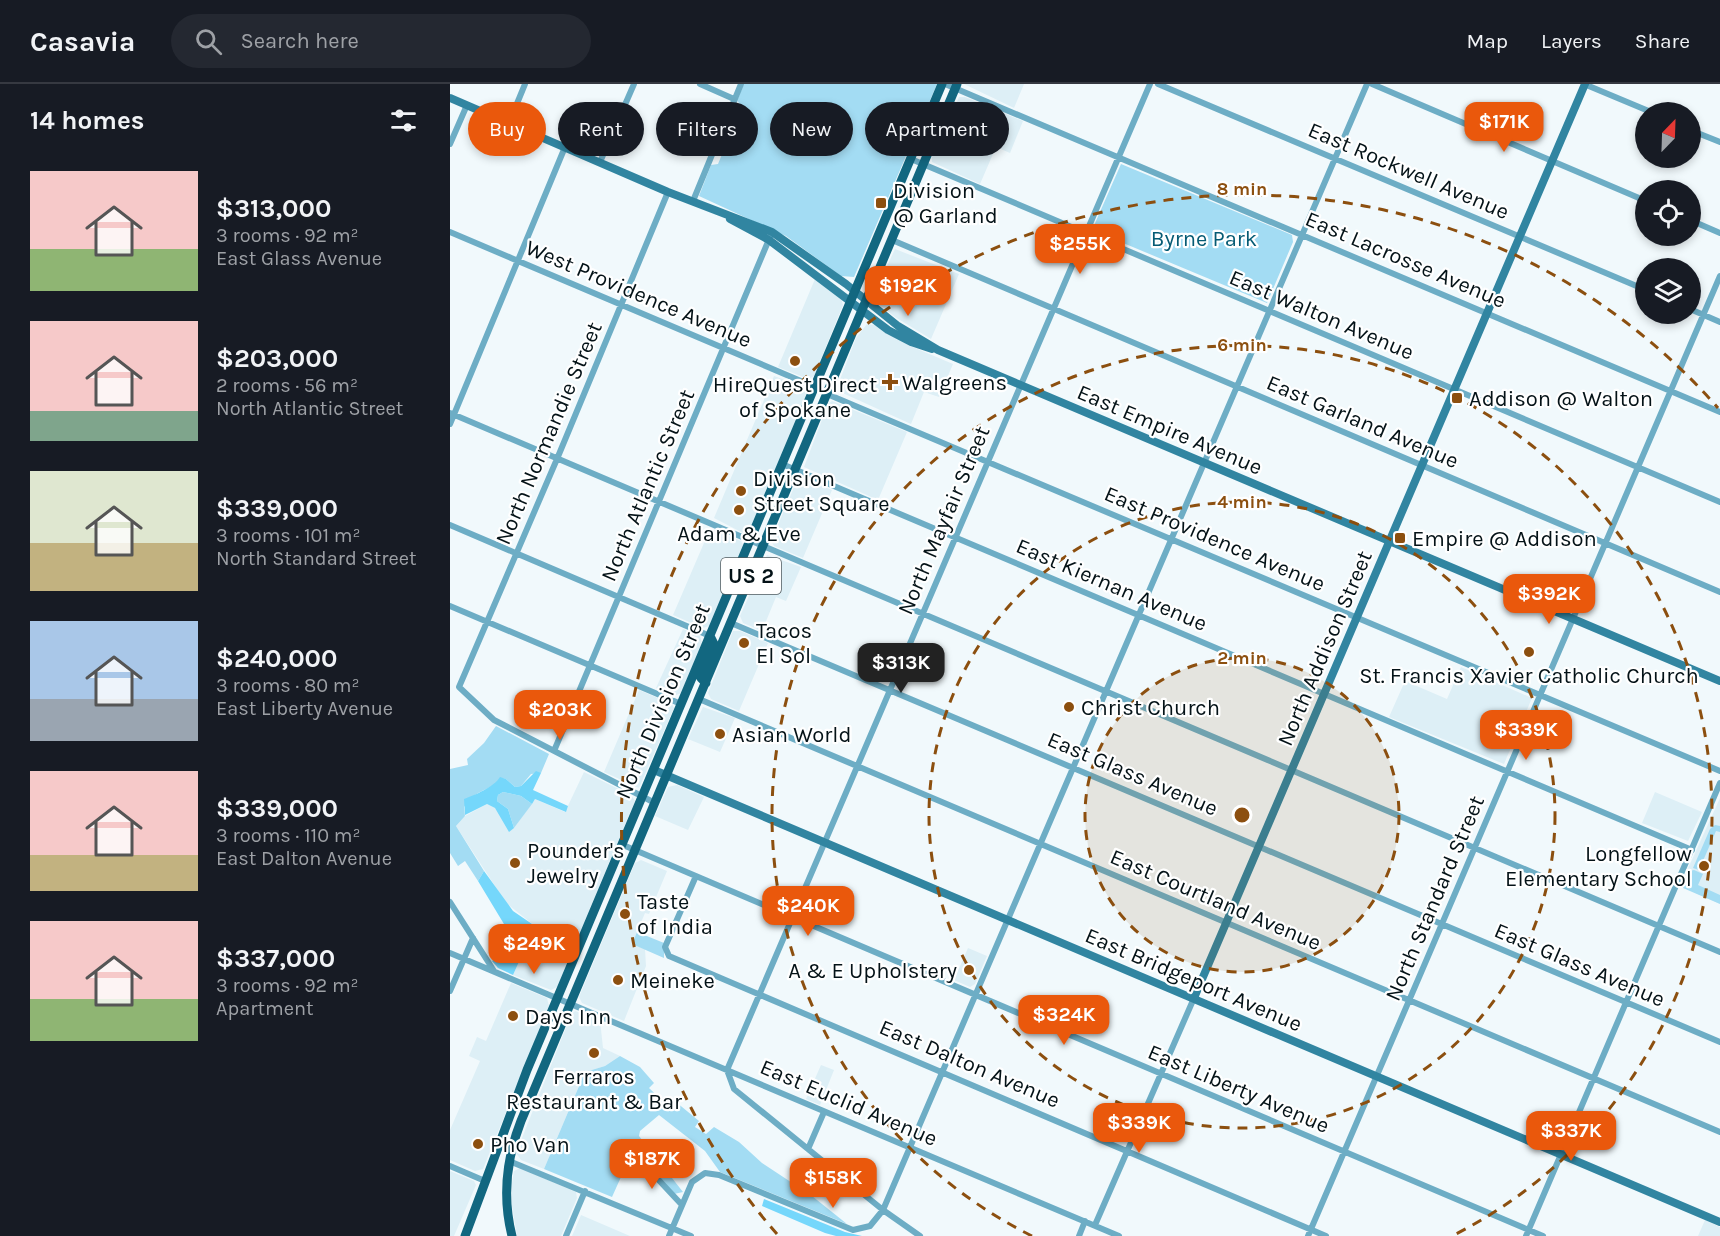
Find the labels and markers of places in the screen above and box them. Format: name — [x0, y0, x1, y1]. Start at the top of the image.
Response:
pin: $171K — [1462, 102, 1546, 153]
place label: Division @ Garland — [893, 178, 998, 229]
marker: Division @ Garland — [874, 196, 888, 210]
pin: $255K — [1038, 224, 1122, 275]
pin: $192K — [866, 266, 950, 317]
marker: HireQuest Direct of Spokane — [788, 354, 802, 368]
place label: Walgreens — [902, 370, 1007, 396]
place label: HireQuest Direct of Spokane — [713, 372, 877, 423]
marker: Walgreens — [883, 375, 897, 389]
place label: Addison @ Walton — [1469, 386, 1653, 412]
marker: Addison @ Walton — [1450, 391, 1464, 405]
place label: Division Street Square — [753, 466, 889, 517]
marker: Division Street Square — [734, 484, 748, 498]
marker: Adam & Eve — [732, 503, 746, 517]
place label: Adam & Eve — [677, 521, 801, 547]
place label: Empire @ Addison — [1412, 526, 1597, 552]
marker: Empire @ Addison — [1393, 531, 1407, 545]
pin: $392K — [1507, 574, 1591, 625]
place label: Tacos El Sol — [756, 618, 812, 669]
marker: Tacos El Sol — [737, 636, 751, 650]
pin: $313K — [859, 643, 943, 694]
marker: St. Francis Xavier Catholic Church — [1522, 645, 1536, 659]
place label: St. Francis Xavier Catholic Church — [1359, 663, 1699, 689]
pin: $203K — [518, 690, 602, 741]
place label: Christ Church — [1081, 695, 1220, 721]
marker: Christ Church — [1062, 700, 1076, 714]
pin: $339K — [1484, 710, 1568, 761]
place label: Asian World — [732, 722, 852, 748]
marker: Asian World — [713, 727, 727, 741]
centre of rings — [1232, 805, 1252, 825]
place label: Pounder's Jewelry — [527, 838, 625, 889]
place label: Longfellow Elementary School — [1505, 841, 1692, 892]
marker: Pounder's Jewelry — [508, 856, 522, 870]
marker: Longfellow Elementary School — [1697, 859, 1711, 873]
pin: $240K — [766, 886, 850, 937]
place label: Taste of India — [637, 889, 713, 940]
marker: Taste of India — [618, 907, 632, 921]
pin: $249K — [492, 924, 576, 975]
place label: A & E Upholstery — [788, 958, 957, 984]
marker: A & E Upholstery — [962, 963, 976, 977]
place label: Meineke — [630, 968, 715, 994]
marker: Meineke — [611, 973, 625, 987]
pin: $324K — [1022, 995, 1106, 1046]
place label: Days Inn — [525, 1004, 611, 1030]
marker: Days Inn — [506, 1009, 520, 1023]
marker: Ferraros Restaurant & Bar — [587, 1046, 601, 1060]
place label: Ferraros Restaurant & Bar — [506, 1064, 682, 1115]
pin: $339K — [1097, 1103, 1181, 1154]
pin: $337K — [1529, 1111, 1613, 1162]
place label: Pho Van — [490, 1132, 570, 1158]
marker: Pho Van — [471, 1137, 485, 1151]
pin: $187K — [610, 1139, 694, 1190]
pin: $158K — [791, 1158, 875, 1209]

